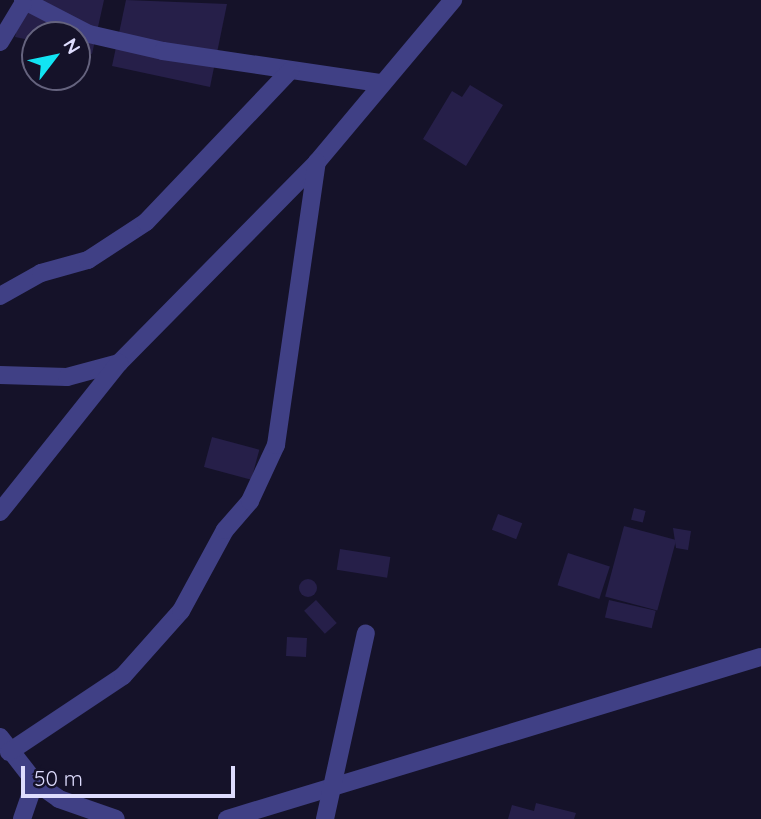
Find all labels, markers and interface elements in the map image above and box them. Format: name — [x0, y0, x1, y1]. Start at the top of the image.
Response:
north arrow — [21, 21, 91, 91]
text: N — [58, 34, 86, 58]
scale bar — [24, 752, 238, 796]
text: 50 m — [34, 765, 83, 791]

